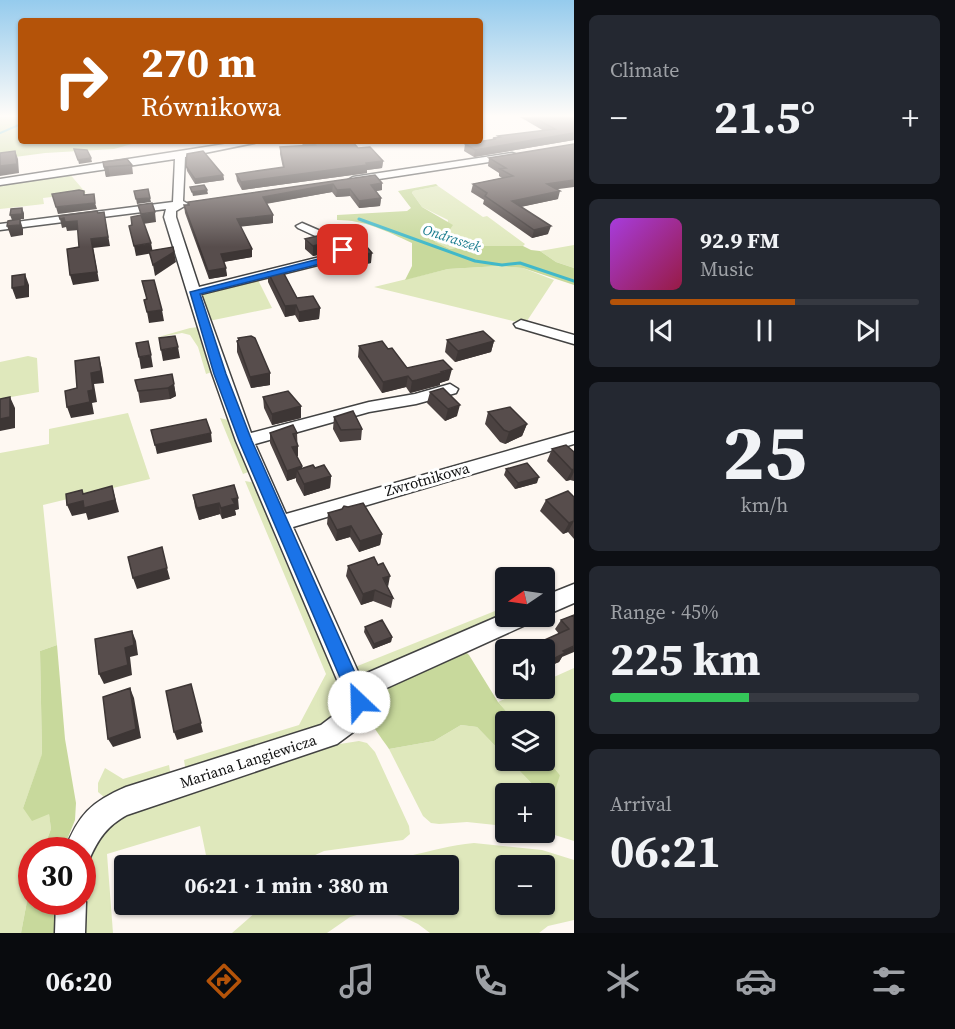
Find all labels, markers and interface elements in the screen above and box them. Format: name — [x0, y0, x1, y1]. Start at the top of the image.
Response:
text: 270 m — [141, 33, 256, 91]
icon: right — [42, 42, 120, 120]
text: Climate — [610, 56, 679, 84]
text: 21.5° — [714, 86, 815, 148]
text: Równikowa — [141, 88, 281, 125]
text: − — [610, 95, 628, 140]
text: + — [902, 95, 919, 140]
water label: Ondraszek — [420, 219, 484, 257]
pin — [317, 224, 368, 275]
text: 92.9 FM — [700, 225, 779, 255]
icon: arrive — [326, 233, 359, 266]
text: Music — [700, 255, 754, 283]
icon: previous — [645, 314, 678, 347]
icon: pause — [748, 314, 781, 347]
icon: next — [851, 314, 884, 347]
text: 25 — [722, 398, 807, 505]
street label: Zwrotnikowa — [382, 457, 472, 501]
text: km/h — [741, 491, 788, 519]
north arrow — [495, 567, 555, 627]
map controls — [495, 567, 555, 915]
text: Range · 45% — [610, 598, 719, 626]
text: 225 km — [610, 628, 761, 690]
button: sound — [495, 639, 555, 699]
position arrow — [327, 670, 391, 734]
button: layers — [495, 711, 555, 771]
street label: Mariana Langiewicza — [177, 729, 319, 793]
button: + — [495, 783, 555, 843]
text: Arrival — [610, 790, 672, 818]
text: 06:21 — [610, 820, 721, 882]
speed limit sign: 30 — [18, 837, 96, 915]
button: − — [495, 855, 555, 915]
text: 06:21 · 1 min · 380 m — [185, 870, 388, 900]
icon: directions — [203, 960, 245, 1002]
icon: music — [336, 960, 378, 1002]
icon: phone — [469, 960, 511, 1002]
icon: climate — [602, 960, 644, 1002]
icon: car — [735, 960, 777, 1002]
icon: filters — [868, 960, 910, 1002]
text: 06:20 — [45, 963, 112, 1000]

